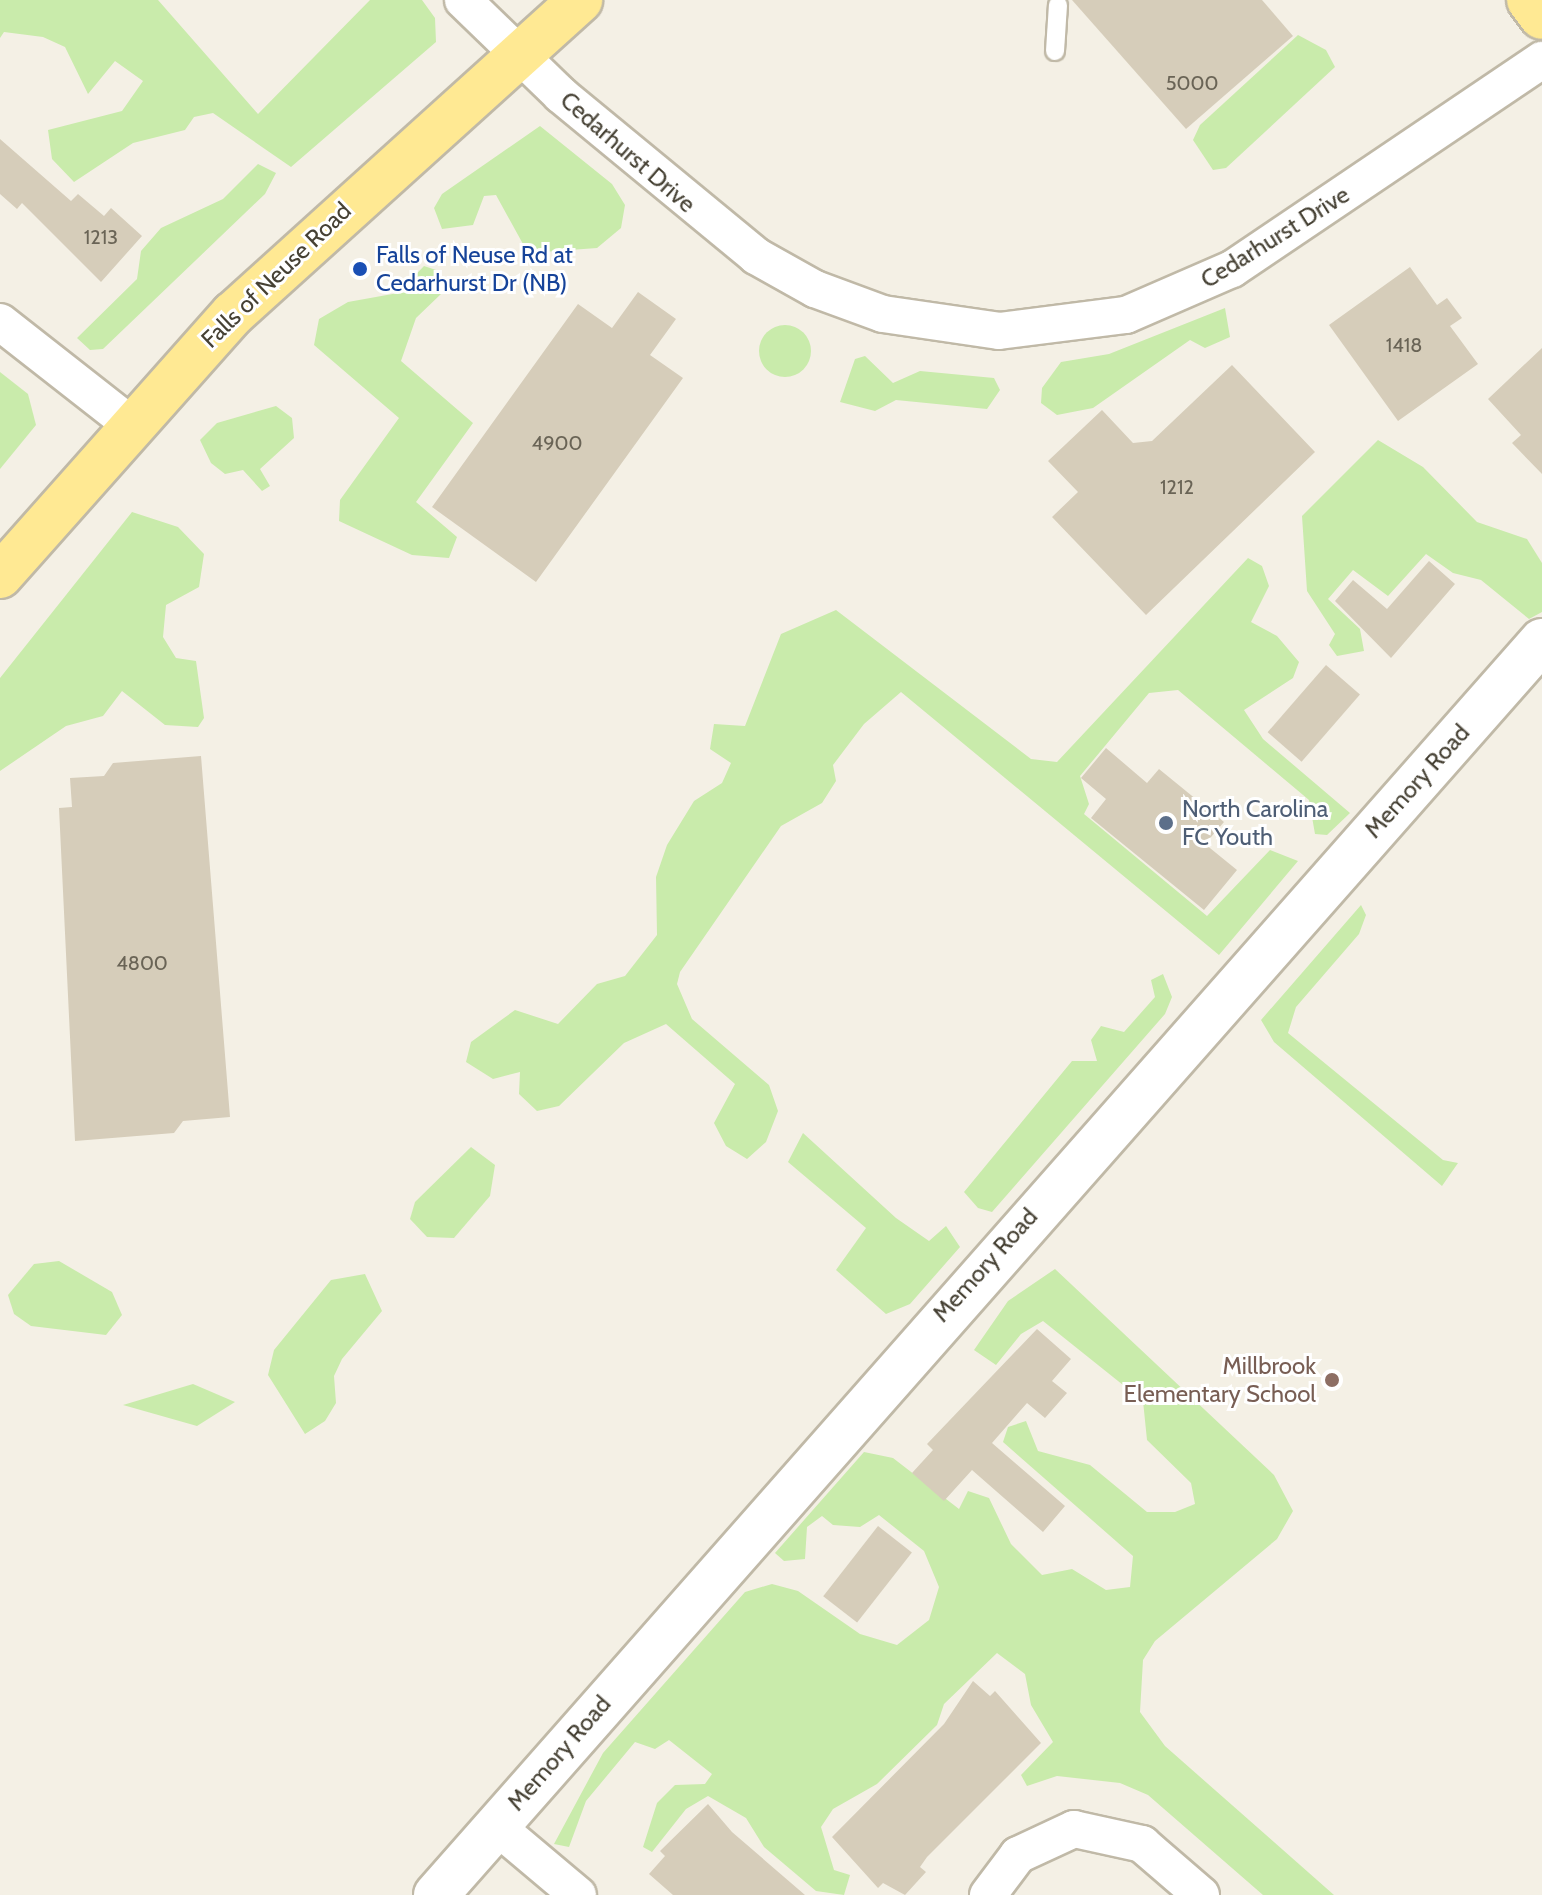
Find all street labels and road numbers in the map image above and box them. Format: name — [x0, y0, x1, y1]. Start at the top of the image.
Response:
street label: Cedarhurst Drive — [555, 86, 701, 218]
street label: Cedarhurst Drive — [1195, 180, 1355, 294]
street label: Falls of Neuse Road — [195, 196, 357, 354]
street label: Memory Road — [1358, 718, 1476, 844]
street label: Memory Road — [926, 1202, 1044, 1328]
street label: Memory Road — [501, 1690, 617, 1816]

